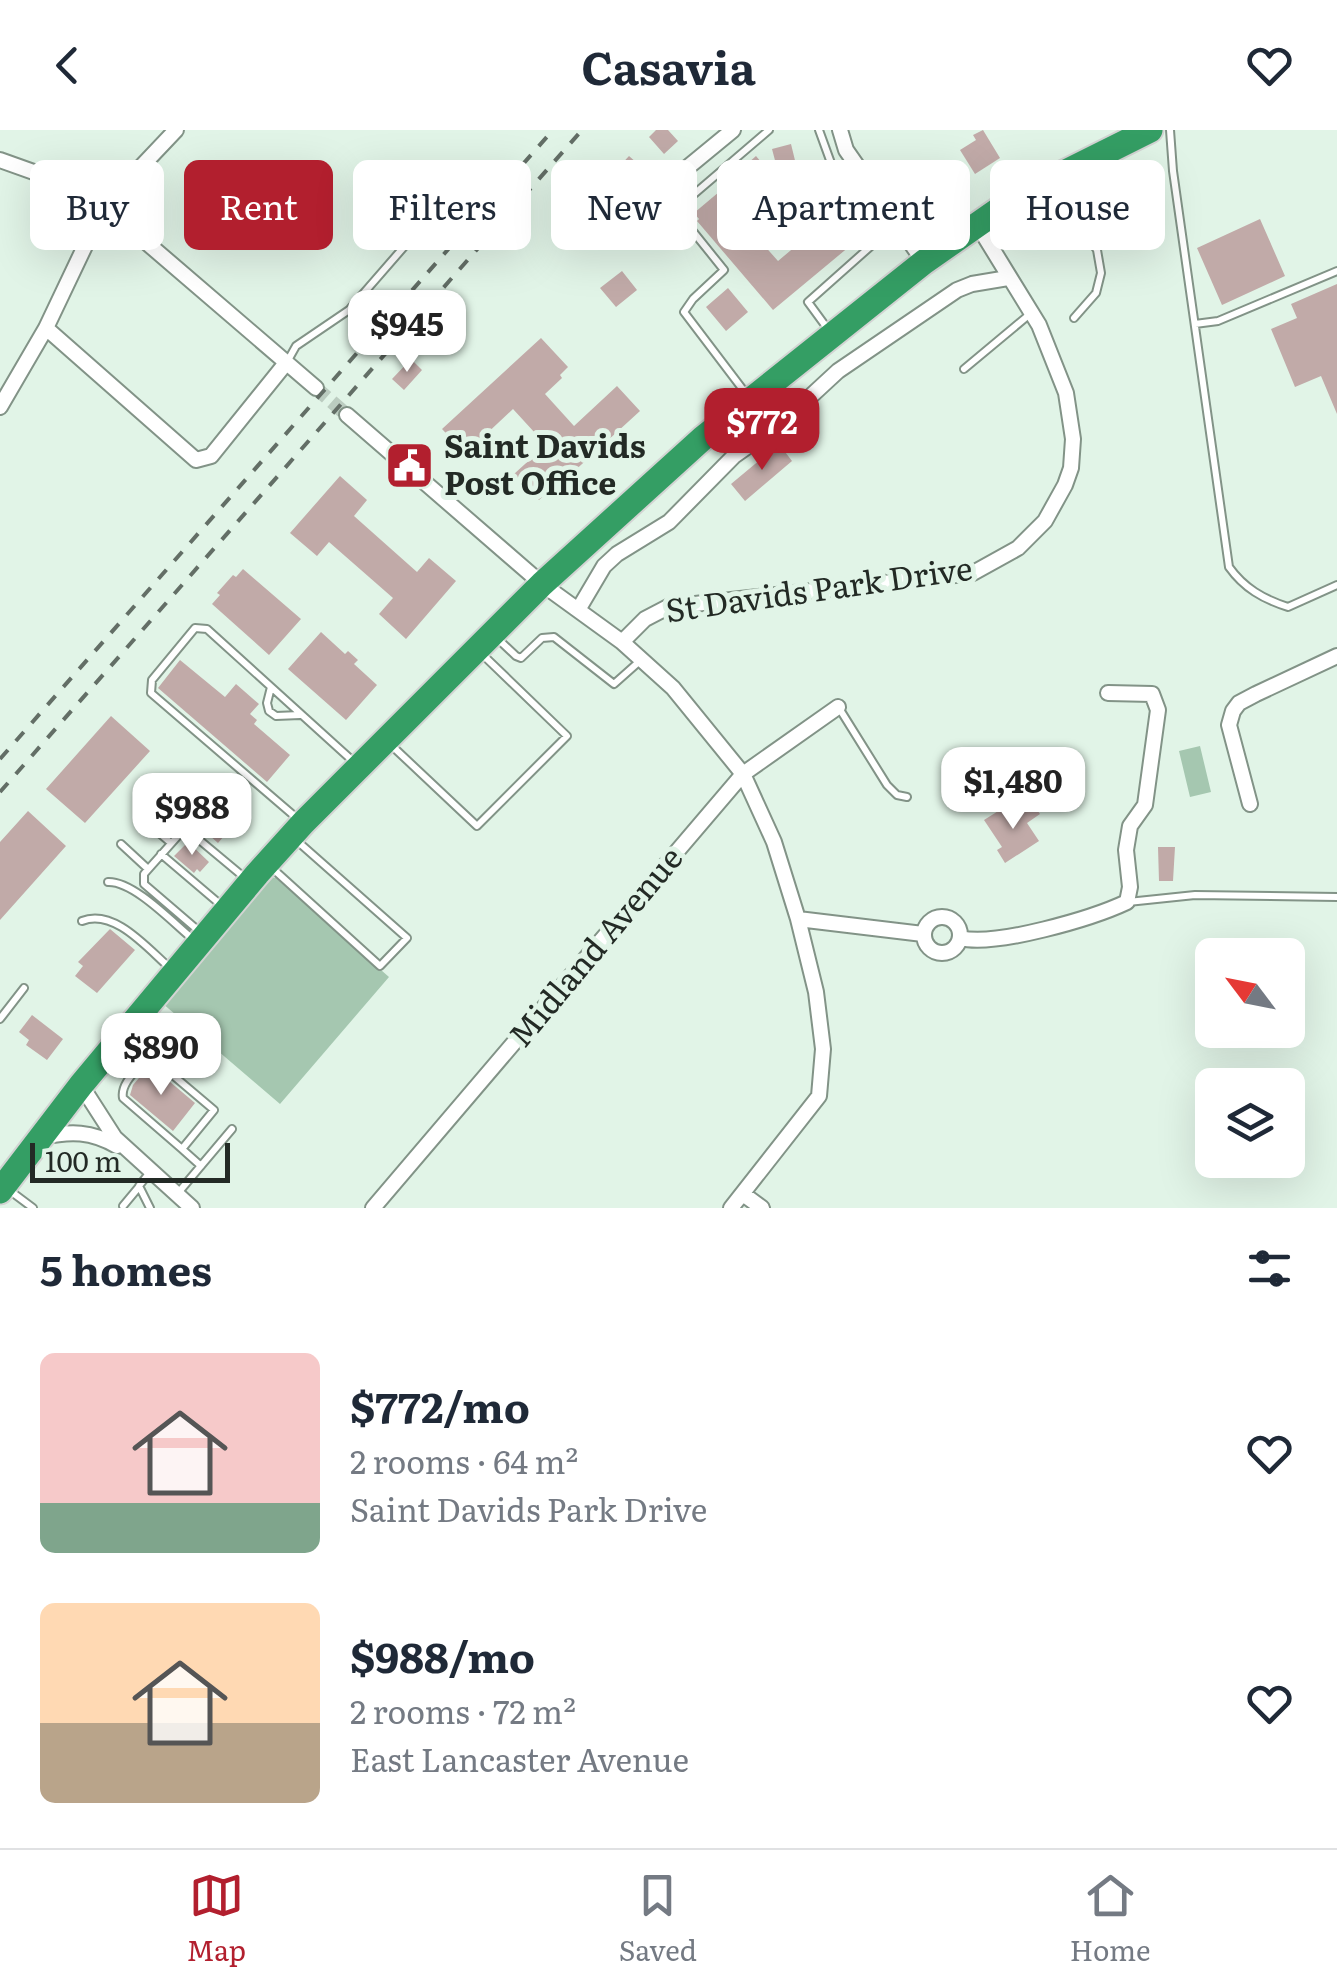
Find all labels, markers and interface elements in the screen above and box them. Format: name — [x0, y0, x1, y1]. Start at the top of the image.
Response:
text: Casavia — [581, 32, 756, 99]
icon: back — [40, 38, 95, 93]
icon: heart — [1242, 38, 1297, 93]
chip: Buy — [30, 160, 164, 250]
chip: Rent — [184, 160, 333, 250]
chip: Filters — [353, 160, 531, 250]
chip: New — [551, 160, 697, 250]
chip: Apartment — [717, 160, 970, 250]
chip: House — [990, 160, 1165, 250]
pin: $945 — [348, 290, 466, 375]
text: $945 — [370, 298, 444, 346]
pin: $772 — [703, 388, 821, 473]
text: $772 — [726, 396, 798, 444]
place label: Saint Davids Post Office — [444, 420, 646, 505]
public building icon: Saint Davids Post Office — [383, 439, 435, 491]
street label: St Davids Park Drive — [662, 542, 975, 632]
pin: $1,480 — [932, 747, 1094, 832]
text: $1,480 — [963, 755, 1063, 803]
pin: $988 — [133, 773, 251, 858]
text: $988 — [154, 781, 230, 829]
street label: Midland Avenue — [495, 834, 692, 1056]
north arrow — [1195, 938, 1305, 1048]
map controls — [1195, 938, 1305, 1178]
pin: $890 — [102, 1013, 220, 1098]
text: $890 — [123, 1021, 199, 1069]
button: layers — [1195, 1068, 1305, 1178]
scale bar — [30, 1138, 230, 1182]
text: 100 m — [45, 1139, 122, 1181]
text: 5 homes — [40, 1237, 212, 1299]
icon: filters — [1242, 1241, 1297, 1296]
text: $772/mo — [350, 1374, 530, 1436]
icon: home — [120, 1393, 240, 1513]
icon: heart — [1242, 1426, 1297, 1481]
text: 2 rooms · 64 m² — [350, 1436, 578, 1484]
text: Saint Davids Park Drive — [350, 1484, 707, 1532]
text: $988/mo — [350, 1624, 535, 1686]
icon: home — [120, 1643, 240, 1763]
icon: heart — [1242, 1676, 1297, 1731]
text: 2 rooms · 72 m² — [350, 1686, 576, 1734]
text: East Lancaster Avenue — [350, 1734, 689, 1782]
tab: Map — [186, 1868, 246, 1970]
tab: Saved — [619, 1868, 697, 1970]
tab: Home — [1070, 1868, 1151, 1970]

